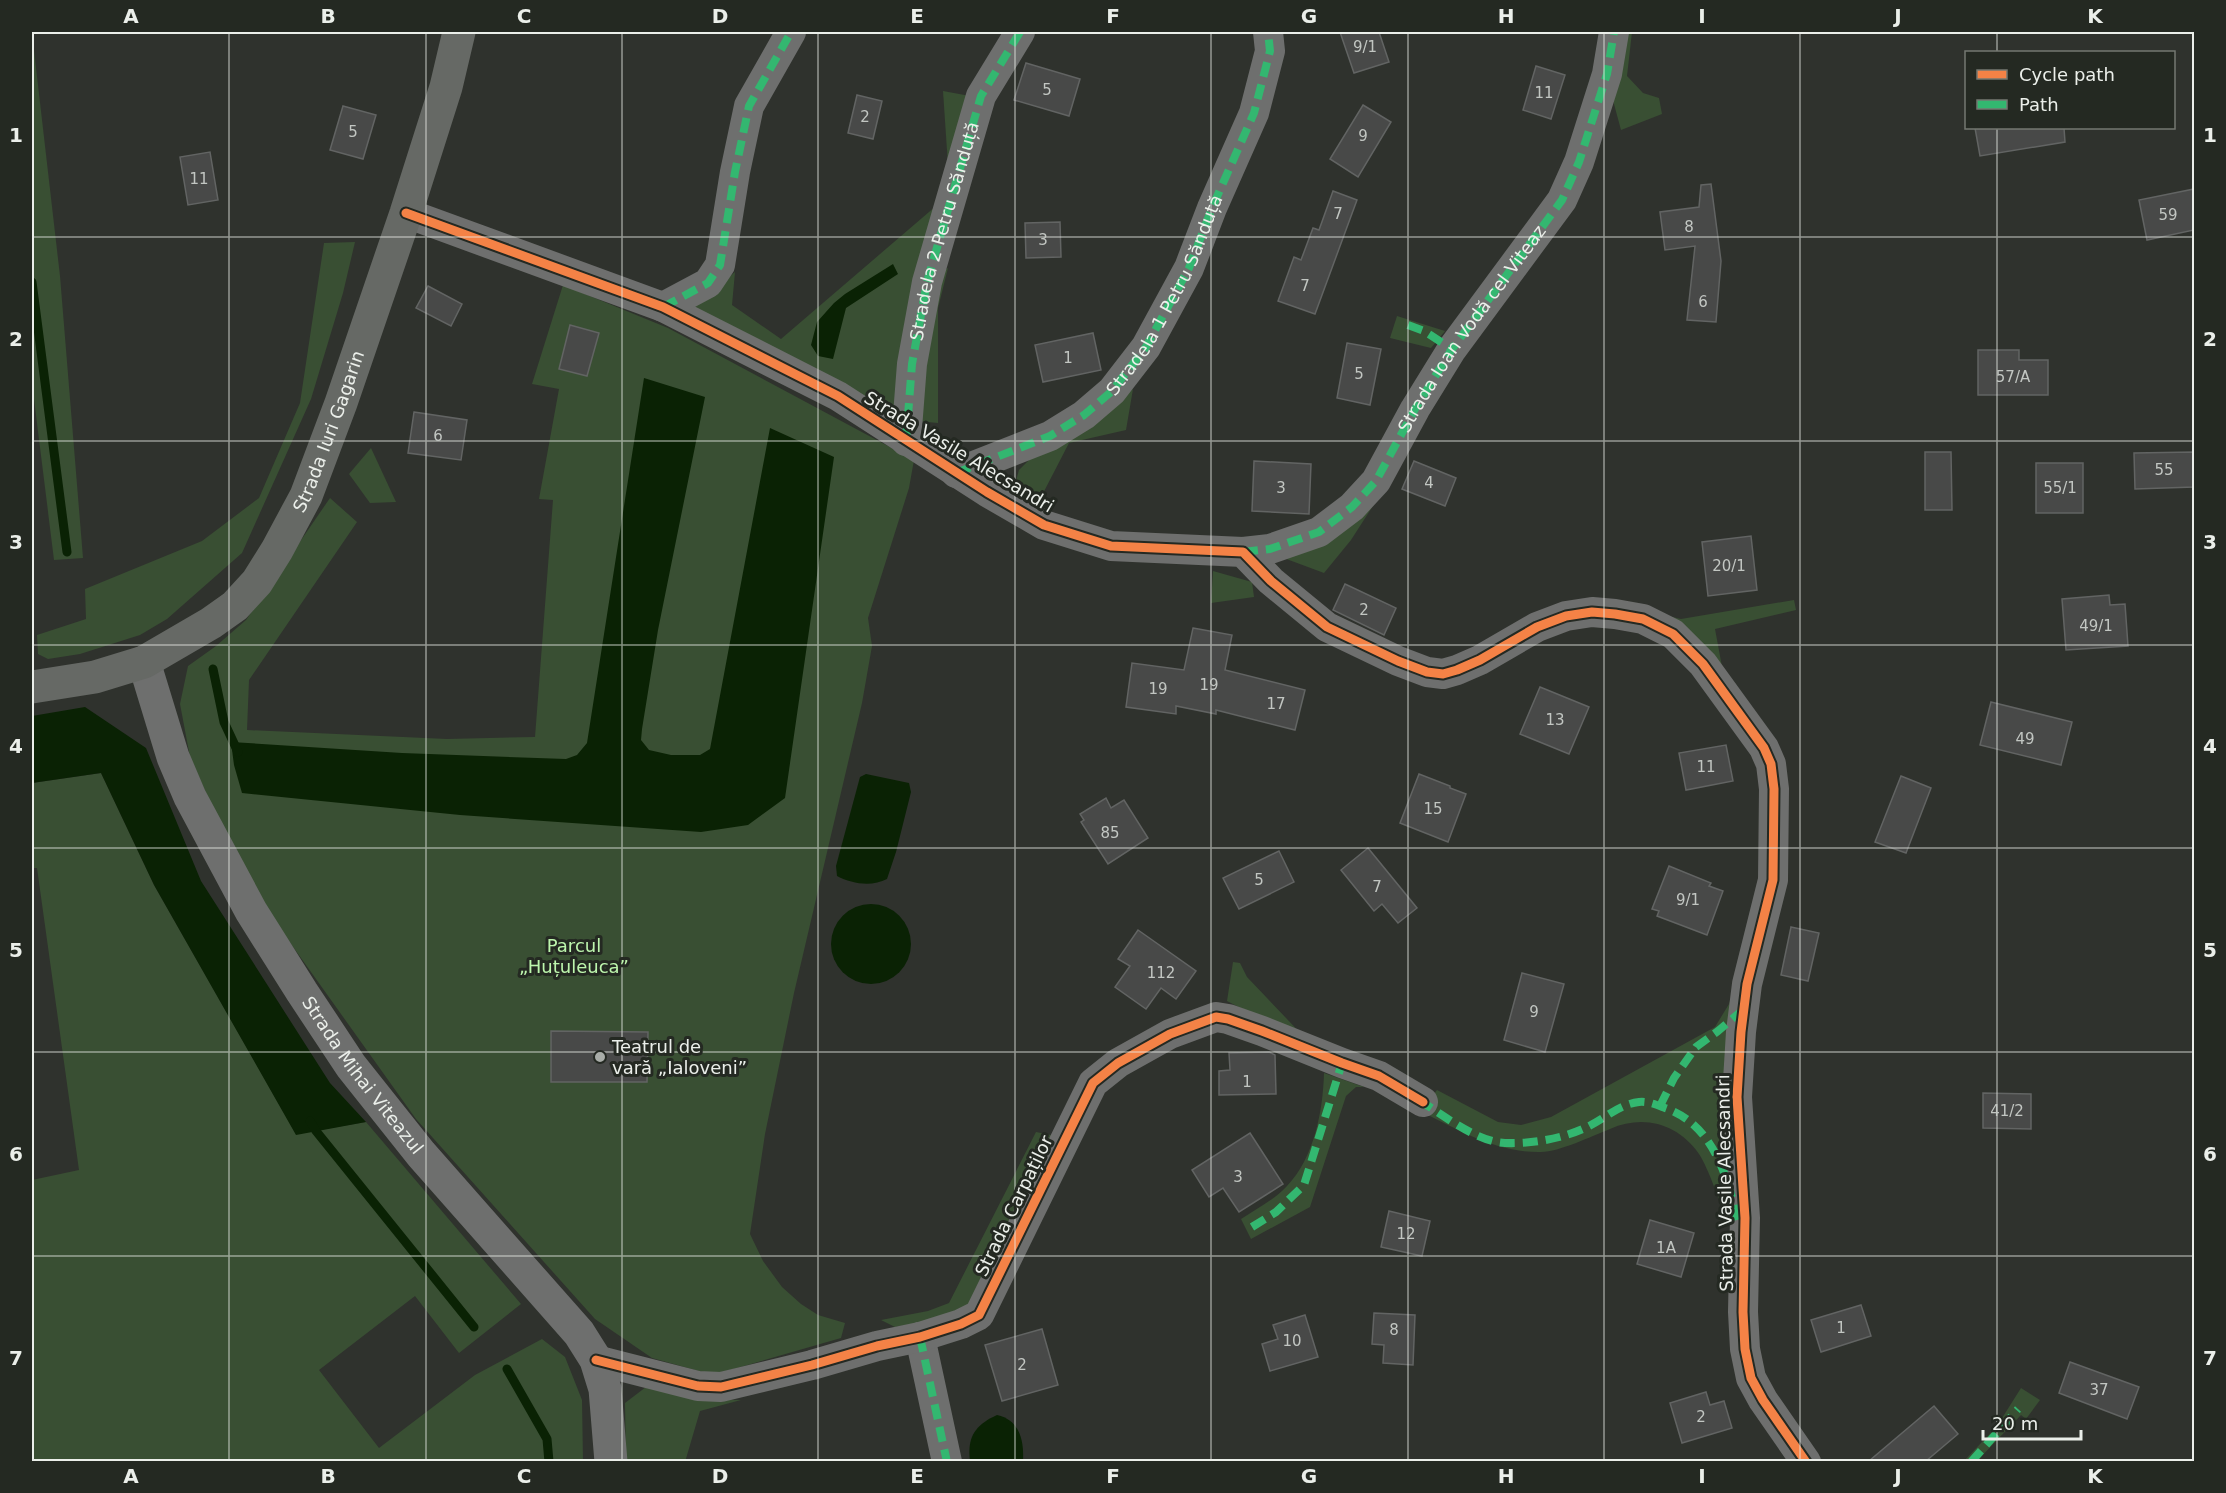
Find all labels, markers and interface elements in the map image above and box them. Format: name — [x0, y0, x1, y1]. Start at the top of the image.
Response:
text: A — [123, 4, 139, 28]
text: B — [320, 4, 336, 28]
text: C — [517, 4, 531, 28]
text: D — [712, 4, 728, 28]
text: E — [910, 4, 924, 28]
text: F — [1106, 4, 1120, 28]
text: G — [1301, 4, 1317, 28]
text: H — [1498, 4, 1514, 28]
text: I — [1698, 4, 1706, 28]
text: J — [1892, 4, 1902, 28]
text: K — [2087, 4, 2104, 28]
house number: 9/1 — [1353, 38, 1377, 56]
legend — [1965, 51, 2175, 129]
text: Cycle path — [2019, 64, 2115, 85]
house number: 5 — [1042, 81, 1052, 99]
house number: 11 — [1534, 84, 1554, 102]
text: Path — [2019, 94, 2059, 115]
house number: 2 — [860, 108, 870, 126]
street label: Stradela 2 Petru Sănduță — [905, 119, 983, 343]
text: 1 — [9, 123, 23, 147]
house number: 5 — [348, 123, 358, 141]
text: 1 — [2203, 123, 2217, 147]
house number: 9 — [1358, 127, 1368, 145]
house number: 11 — [189, 170, 209, 188]
street label: Stradela 1 Petru Sănduță — [1101, 191, 1227, 399]
house number: 7 — [1333, 205, 1343, 223]
house number: 59 — [2158, 206, 2178, 224]
house number: 8 — [1684, 218, 1694, 236]
street label: Strada Ioan Vodă cel Viteaz — [1393, 221, 1550, 436]
house number: 3 — [1038, 231, 1048, 249]
house number: 7 — [1300, 277, 1310, 295]
house number: 6 — [1698, 293, 1708, 311]
text: 2 — [9, 327, 23, 351]
text: 2 — [2203, 327, 2217, 351]
street label: Strada Iuri Gagarin — [288, 348, 368, 516]
house number: 1 — [1063, 349, 1073, 367]
house number: 5 — [1354, 365, 1364, 383]
house number: 57/A — [1996, 368, 2031, 386]
street label: Strada Vasile Alecsandri — [861, 387, 1058, 516]
house number: 6 — [433, 427, 443, 445]
house number: 55 — [2154, 461, 2174, 479]
house number: 4 — [1424, 474, 1434, 492]
house number: 3 — [1276, 479, 1286, 497]
house number: 55/1 — [2043, 479, 2077, 497]
text: 3 — [9, 530, 23, 554]
text: 3 — [2203, 530, 2217, 554]
house number: 20/1 — [1712, 557, 1746, 575]
house number: 2 — [1359, 601, 1369, 619]
house number: 49/1 — [2079, 617, 2113, 635]
house number: 19 — [1199, 676, 1219, 694]
house number: 19 — [1148, 680, 1168, 698]
house number: 17 — [1266, 695, 1286, 713]
house number: 13 — [1545, 711, 1565, 729]
house number: 49 — [2015, 730, 2035, 748]
text: 4 — [9, 734, 23, 758]
text: 4 — [2203, 734, 2217, 758]
house number: 11 — [1696, 758, 1716, 776]
house number: 15 — [1423, 800, 1443, 818]
house number: 85 — [1100, 824, 1120, 842]
house number: 5 — [1254, 871, 1264, 889]
house number: 7 — [1372, 878, 1382, 896]
house number: 9/1 — [1676, 891, 1700, 909]
park label: Parcul „Huțuleuca” — [519, 935, 629, 977]
text: 5 — [9, 938, 23, 962]
text: 5 — [2203, 938, 2217, 962]
house number: 112 — [1147, 964, 1175, 982]
street label: Strada Mihai Viteazul — [298, 992, 428, 1158]
house number: 9 — [1529, 1003, 1539, 1021]
place label: Teatrul de vară „Ialoveni” — [611, 1036, 747, 1078]
marker: Teatrul de vară „Ialoveni” — [593, 1050, 607, 1064]
house number: 1 — [1242, 1073, 1252, 1091]
street label: Strada Vasile Alecsandri — [1712, 1074, 1737, 1292]
house number: 41/2 — [1990, 1102, 2024, 1120]
street label: Strada Carpaților — [970, 1131, 1057, 1280]
text: 6 — [9, 1142, 23, 1166]
text: 6 — [2203, 1142, 2217, 1166]
house number: 3 — [1233, 1168, 1243, 1186]
house number: 12 — [1396, 1225, 1416, 1243]
house number: 1A — [1656, 1239, 1677, 1257]
house number: 1 — [1836, 1319, 1846, 1337]
house number: 8 — [1389, 1321, 1399, 1339]
house number: 10 — [1282, 1332, 1302, 1350]
text: 7 — [9, 1346, 23, 1370]
text: 7 — [2203, 1346, 2217, 1370]
house number: 2 — [1017, 1356, 1027, 1374]
house number: 37 — [2089, 1381, 2109, 1399]
scale bar — [1983, 1403, 2080, 1441]
house number: 2 — [1696, 1408, 1706, 1426]
text: 20 m — [1992, 1413, 2038, 1434]
text: A — [123, 1464, 139, 1488]
text: B — [320, 1464, 336, 1488]
text: C — [517, 1464, 531, 1488]
text: D — [712, 1464, 728, 1488]
text: E — [910, 1464, 924, 1488]
text: F — [1106, 1464, 1120, 1488]
text: G — [1301, 1464, 1317, 1488]
text: H — [1498, 1464, 1514, 1488]
text: I — [1698, 1464, 1706, 1488]
text: J — [1892, 1464, 1902, 1488]
text: K — [2087, 1464, 2104, 1488]

